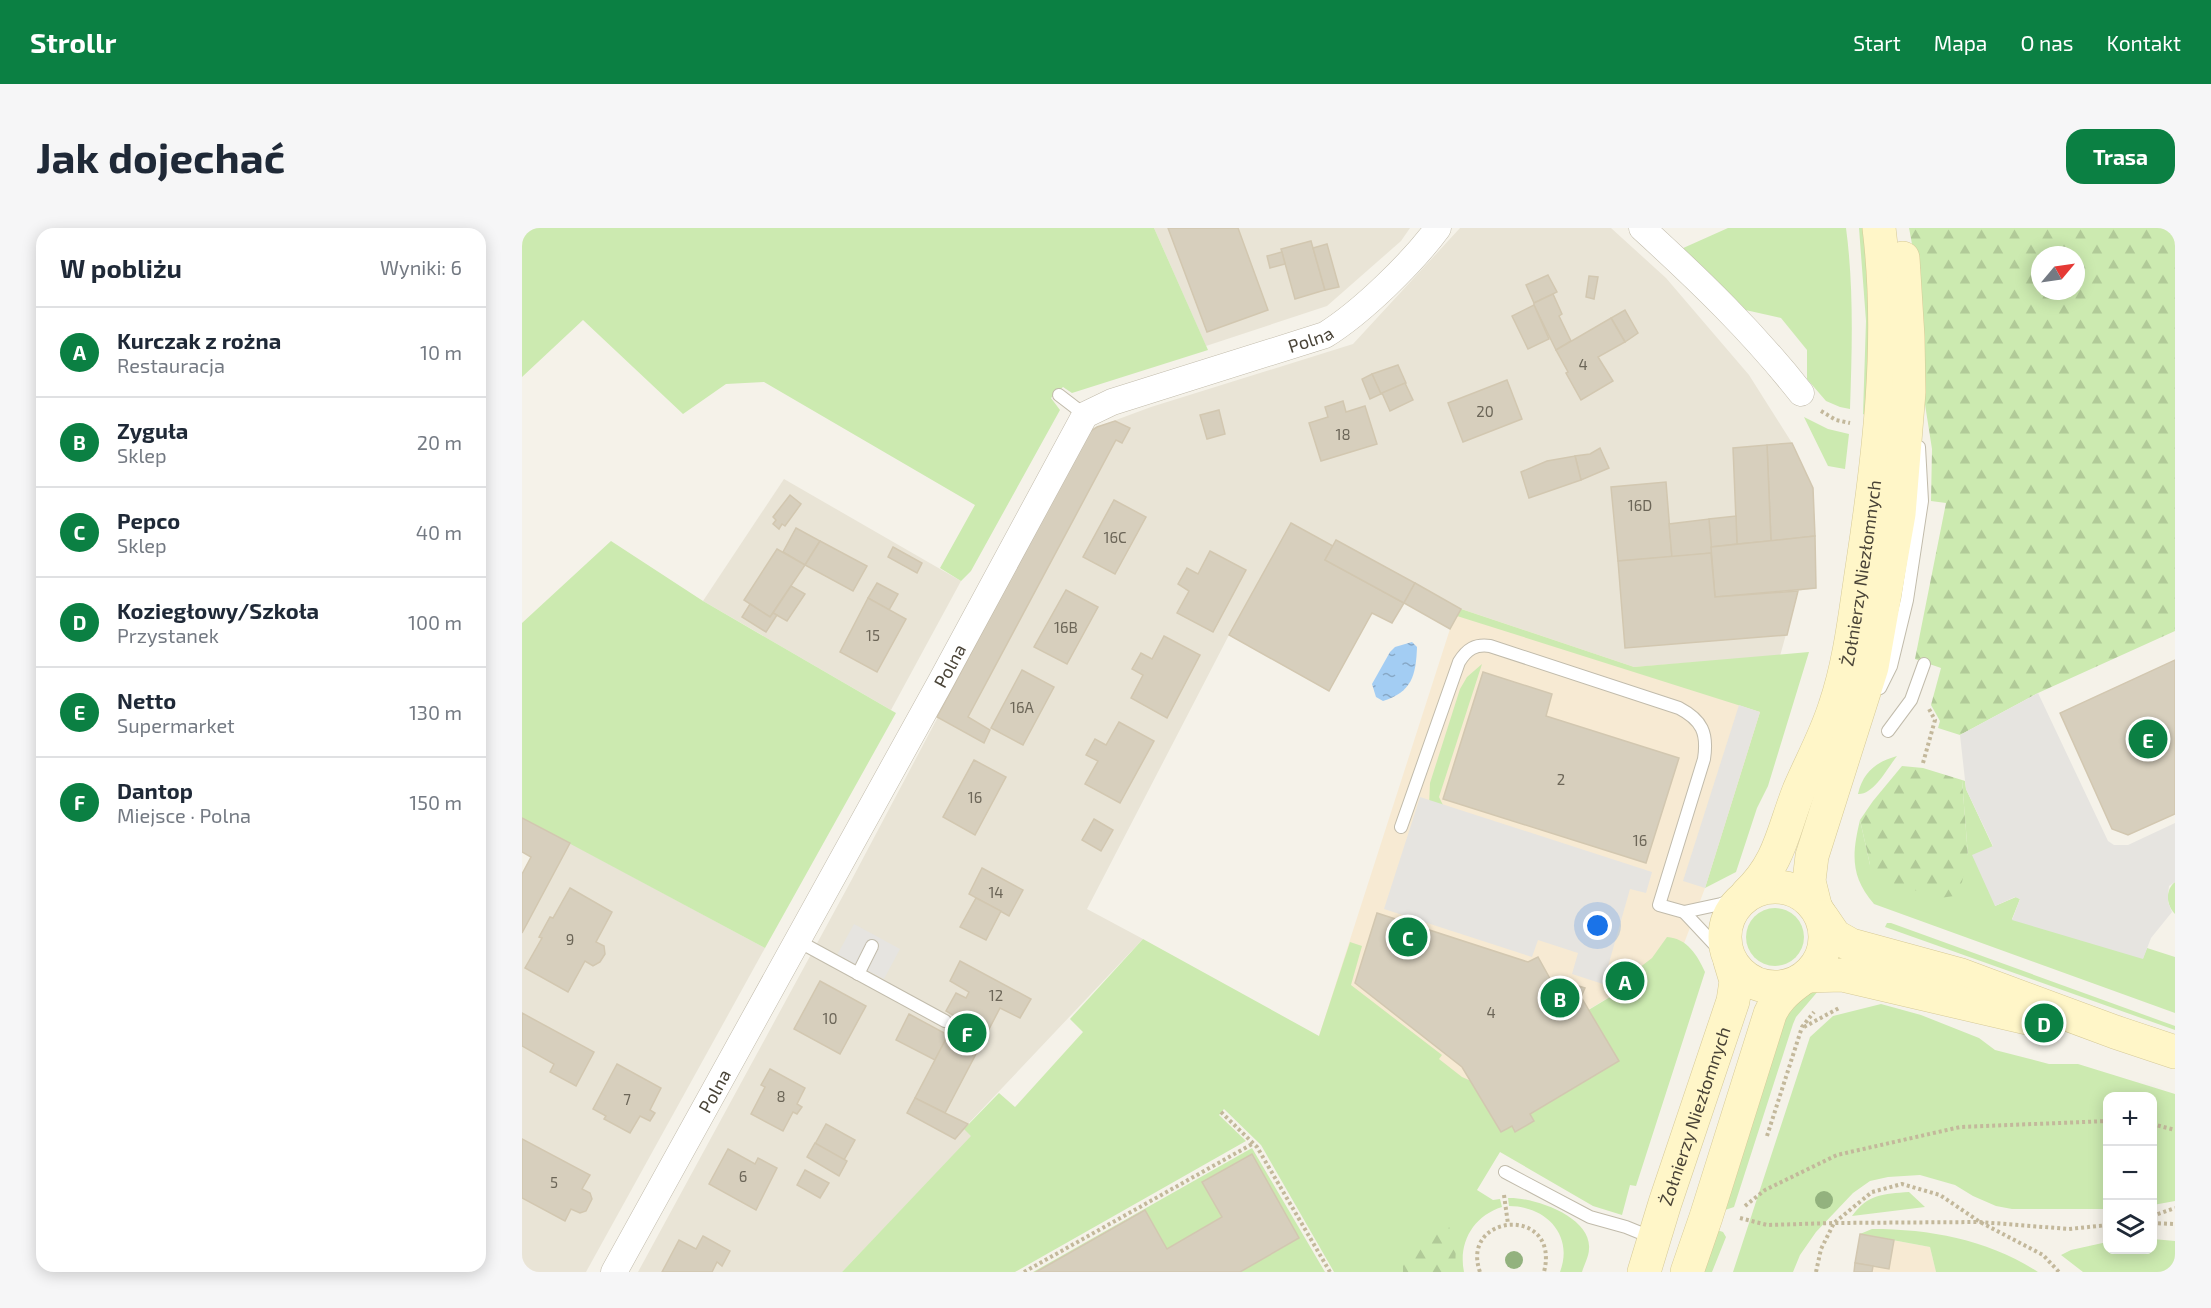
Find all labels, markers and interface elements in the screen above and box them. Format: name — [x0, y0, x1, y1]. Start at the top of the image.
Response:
text: Strollr — [30, 25, 116, 59]
text: Start — [1853, 30, 1901, 55]
text: Mapa — [1934, 30, 1987, 55]
text: O nas — [2020, 30, 2074, 55]
text: Kontakt — [2107, 30, 2181, 55]
button: Trasa — [2066, 129, 2175, 184]
text: Jak dojechać — [36, 131, 285, 181]
north arrow — [2031, 246, 2085, 300]
text: W pobliżu — [60, 252, 182, 283]
text: Wyniki: 6 — [380, 255, 462, 279]
street label: Polna — [1285, 321, 1338, 357]
text: Kurczak z rożna — [117, 327, 281, 353]
text: A — [73, 340, 86, 364]
text: 10 m — [420, 340, 462, 364]
text: Restauracja — [117, 353, 225, 377]
house number: 4 — [1578, 355, 1588, 373]
house number: 20 — [1476, 402, 1494, 420]
text: Zyguła — [117, 417, 188, 443]
house number: 18 — [1335, 425, 1351, 443]
text: B — [73, 430, 86, 454]
text: 20 m — [417, 430, 462, 454]
text: Sklep — [117, 443, 167, 467]
street label: Żołnierzy Niezłomnych — [1835, 479, 1885, 668]
house number: 16D — [1628, 496, 1652, 514]
text: Pepco — [117, 507, 180, 533]
text: C — [74, 520, 85, 544]
text: 40 m — [416, 520, 462, 544]
house number: 16C — [1103, 528, 1127, 546]
text: Sklep — [117, 533, 167, 557]
text: Koziegłowy/Szkoła — [117, 597, 319, 623]
text: D — [73, 610, 86, 634]
text: 100 m — [408, 610, 462, 634]
house number: 16B — [1054, 618, 1078, 636]
text: Przystanek — [117, 623, 219, 647]
house number: 15 — [866, 626, 880, 644]
street label: Polna — [929, 640, 970, 691]
text: Netto — [117, 687, 176, 713]
house number: 16A — [1010, 698, 1035, 716]
text: E — [74, 700, 85, 724]
text: 130 m — [409, 700, 462, 724]
text: Supermarket — [117, 713, 235, 737]
pin: E — [2128, 716, 2168, 762]
house number: 2 — [1557, 770, 1565, 788]
text: Dantop — [117, 777, 193, 803]
house number: 16 — [968, 788, 982, 806]
text: F — [74, 790, 85, 814]
text: 150 m — [409, 790, 462, 814]
text: Miejsce · Polna — [117, 803, 251, 827]
house number: 16 — [1633, 831, 1647, 849]
house number: 14 — [988, 883, 1004, 901]
your location — [1583, 911, 1612, 940]
pin: C — [1388, 914, 1428, 960]
house number: 9 — [566, 930, 574, 948]
pin: A — [1606, 958, 1644, 1004]
pin: B — [1540, 976, 1580, 1020]
house number: 12 — [989, 986, 1003, 1004]
pin: D — [2024, 1000, 2063, 1046]
house number: 4 — [1486, 1003, 1496, 1021]
house number: 10 — [822, 1009, 838, 1027]
pin: F — [948, 1010, 986, 1056]
street label: Żołnierzy Niezłomnych — [1654, 1023, 1735, 1208]
street label: Polna — [693, 1065, 735, 1117]
house number: 8 — [776, 1087, 786, 1105]
house number: 7 — [623, 1090, 631, 1108]
map controls — [2103, 1092, 2157, 1254]
button: + — [2103, 1092, 2157, 1146]
button: − — [2103, 1146, 2157, 1200]
house number: 6 — [739, 1167, 747, 1185]
house number: 5 — [550, 1173, 558, 1191]
button: layers — [2103, 1200, 2157, 1254]

